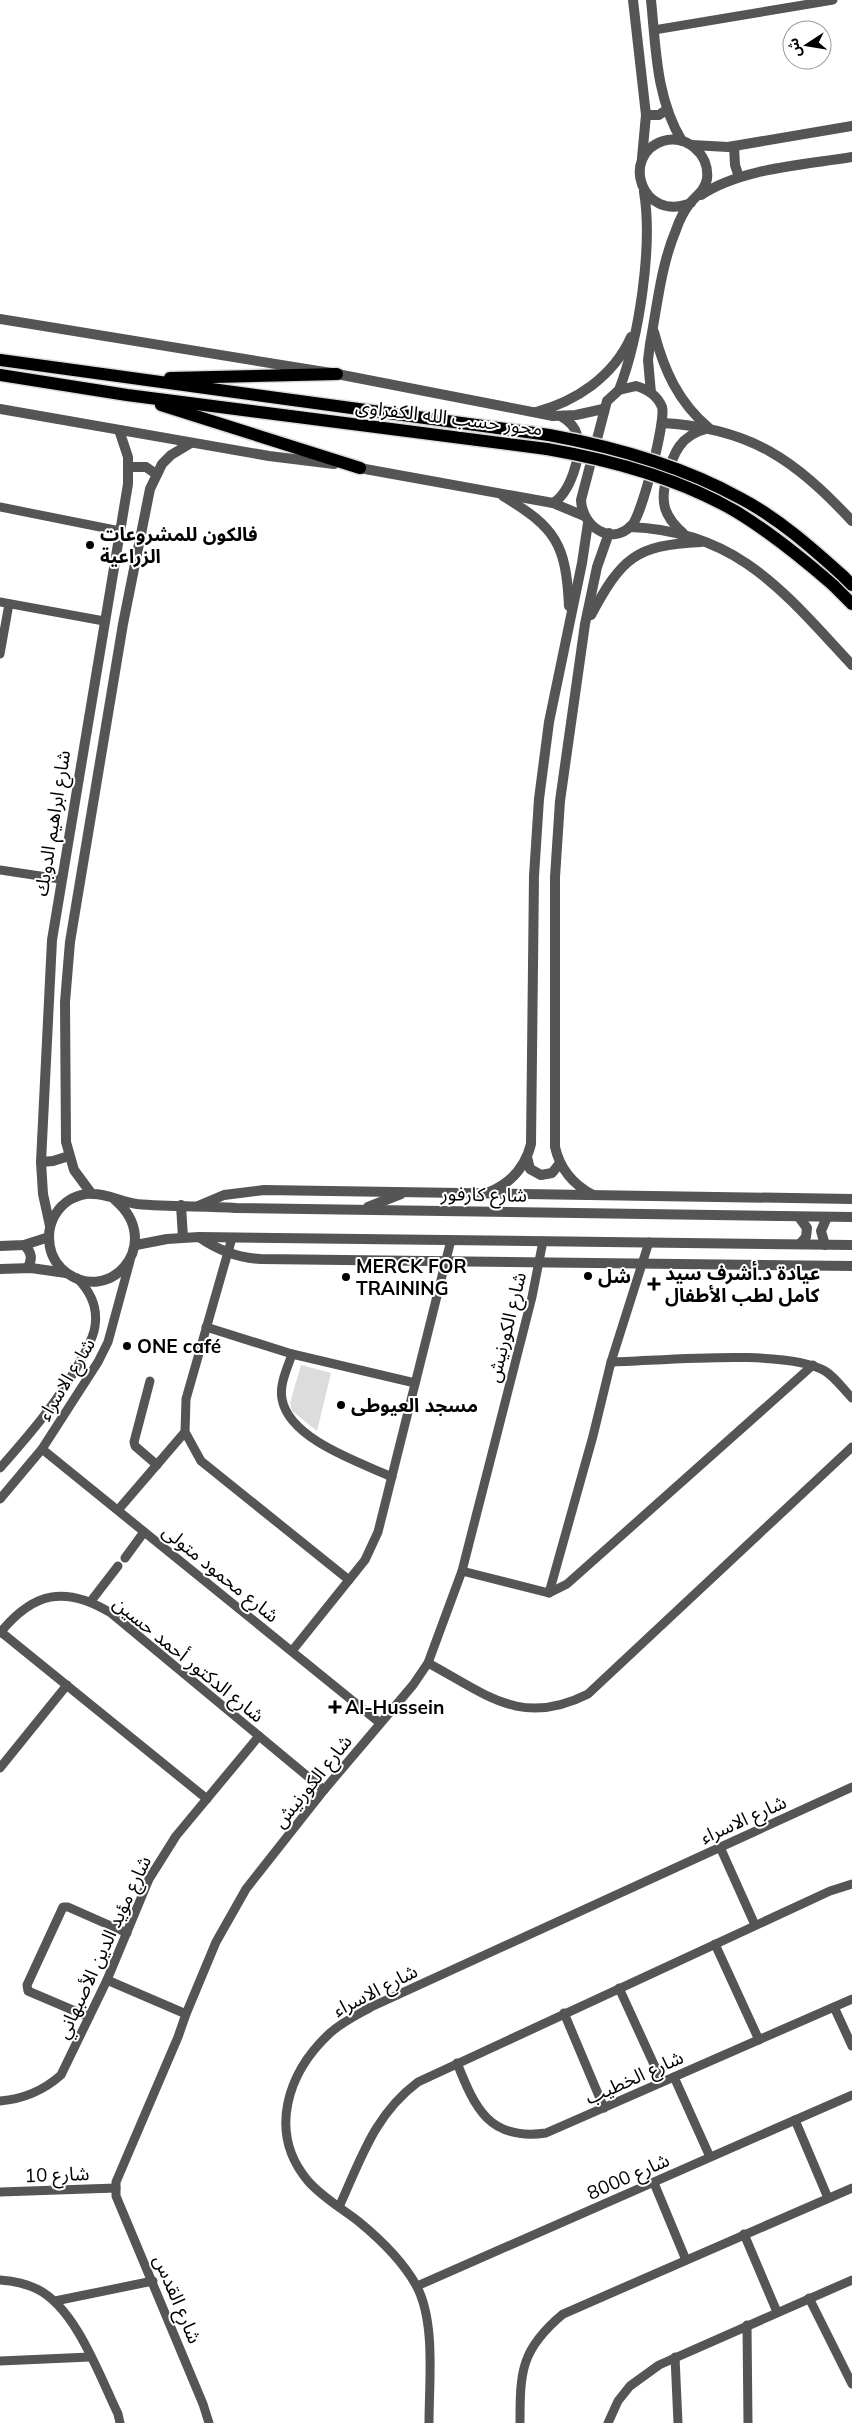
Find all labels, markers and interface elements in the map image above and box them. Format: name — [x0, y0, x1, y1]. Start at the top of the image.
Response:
north arrow — [782, 20, 832, 70]
text: ش — [783, 36, 805, 59]
street label: محور حسب الله الكفراوى — [354, 394, 544, 440]
place label: فالكون للمشروعات الزراعية — [100, 522, 258, 568]
marker: فالكون للمشروعات الزراعية — [84, 539, 96, 551]
street label: شارع ابراهيم الدوبك — [29, 748, 78, 898]
street label: شارع كارفور — [440, 1181, 527, 1209]
place label: MERCK FOR TRAINING — [356, 1254, 467, 1300]
place label: عيادة د.أشرف سيد كامل لطب الأطفال — [665, 1260, 820, 1307]
place label: شل — [598, 1264, 631, 1288]
street label: شارع الكورنيش — [481, 1269, 533, 1385]
marker: شل — [582, 1270, 594, 1282]
marker: MERCK FOR TRAINING — [340, 1271, 352, 1283]
marker: عيادة د.أشرف سيد كامل لطب الأطفال — [647, 1277, 661, 1291]
street label: شارع الاسراء — [32, 1333, 102, 1426]
place label: ONE café — [137, 1334, 221, 1358]
marker: ONE café — [121, 1340, 133, 1352]
place label: مسجد العيوطى — [351, 1393, 478, 1417]
marker: مسجد العيوطى — [335, 1399, 347, 1411]
street label: شارع محمود متولى — [157, 1519, 284, 1629]
street label: شارع الدكتور أحمد حسين — [107, 1591, 269, 1729]
place label: Al-Hussein — [345, 1695, 444, 1719]
marker: Al-Hussein — [329, 1701, 341, 1713]
street label: شارع الكورنيش — [267, 1730, 358, 1834]
street label: شارع الاسراء — [696, 1789, 791, 1850]
street label: شارع مؤيد الدين الأصبهاني — [50, 1852, 159, 2044]
street label: شارع الاسراء — [329, 1958, 422, 2023]
street label: شارع الخطيب — [581, 2045, 688, 2111]
street label: شارع 8000 — [583, 2147, 674, 2207]
street label: شارع 10 — [24, 2161, 90, 2189]
street label: شارع القدس — [147, 2251, 207, 2348]

